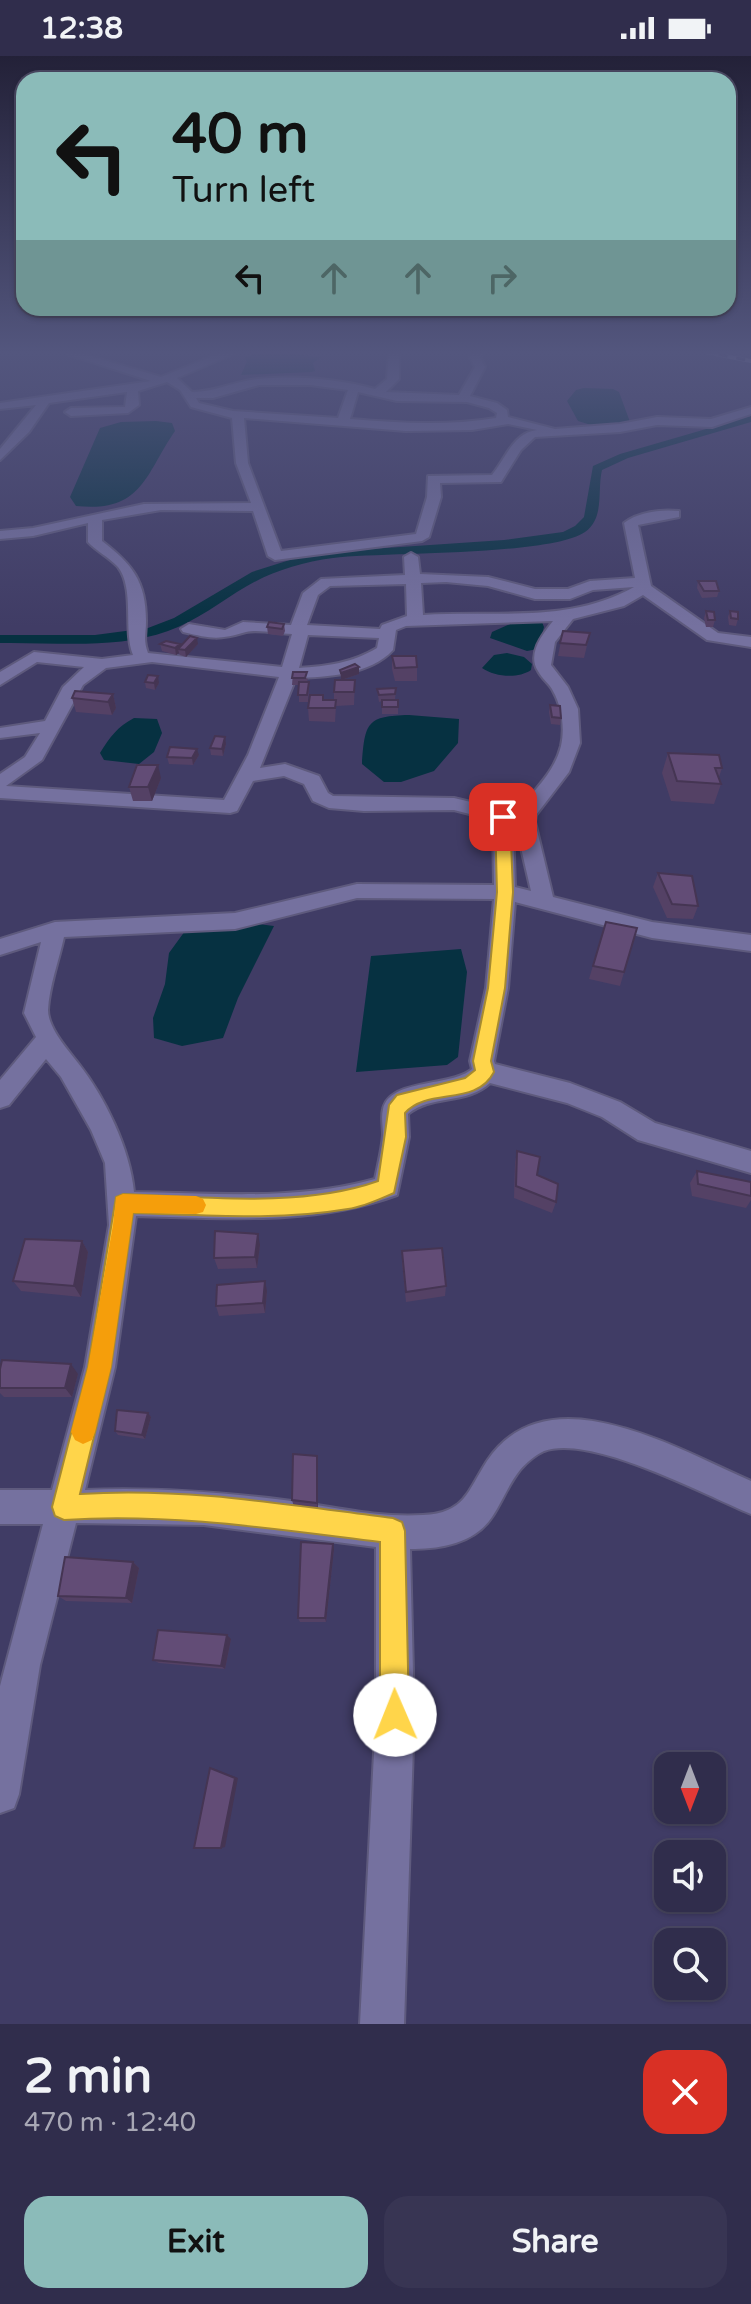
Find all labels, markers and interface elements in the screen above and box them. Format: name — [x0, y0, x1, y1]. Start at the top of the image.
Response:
text: 12:38 — [40, 10, 123, 47]
text: 40 m — [172, 101, 308, 168]
icon: left — [40, 104, 144, 208]
text: Turn left — [172, 169, 315, 212]
icon: left — [228, 256, 272, 300]
icon: ahead — [312, 256, 356, 300]
icon: ahead — [396, 256, 440, 300]
icon: right — [480, 256, 524, 300]
pin — [469, 783, 537, 851]
icon: arrive — [481, 795, 525, 839]
position arrow — [353, 1673, 437, 1757]
north arrow — [654, 1752, 726, 1824]
map controls — [654, 1752, 726, 2000]
button: sound — [654, 1840, 726, 1912]
button: search — [654, 1928, 726, 2000]
text: 2 min — [24, 2048, 152, 2106]
button: close — [643, 2050, 727, 2134]
text: 470 m · 12:40 — [24, 2107, 196, 2138]
button: Exit — [24, 2196, 368, 2288]
button: Share — [384, 2196, 727, 2288]

